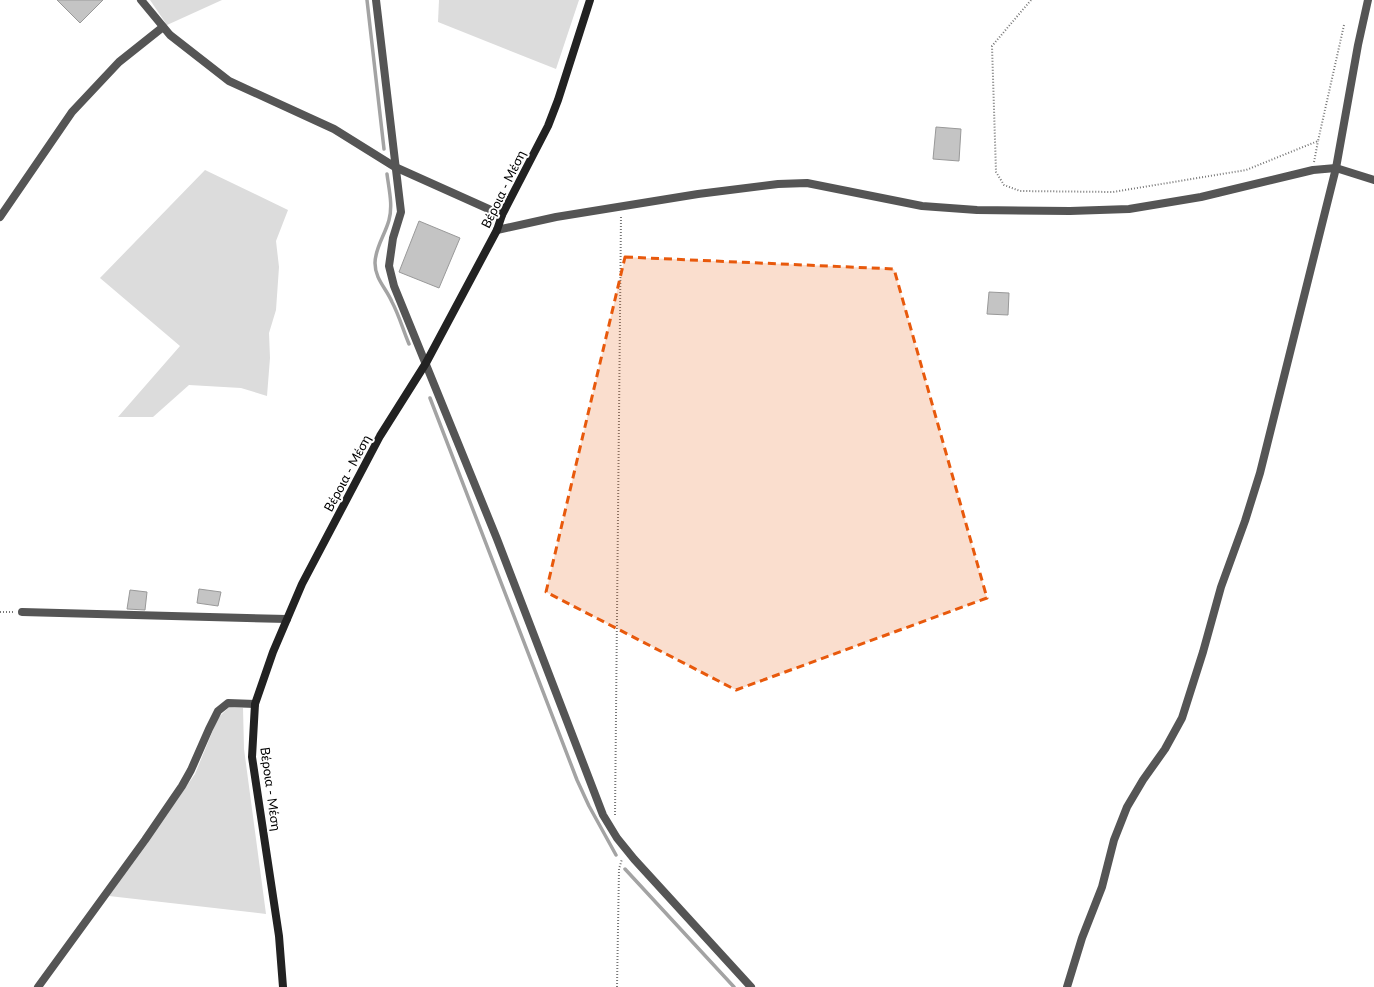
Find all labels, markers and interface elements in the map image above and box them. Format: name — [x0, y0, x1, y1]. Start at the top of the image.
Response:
street label: Βέροια - Μέση — [477, 148, 529, 230]
street label: Βέροια - Μέση — [320, 432, 374, 514]
street label: Βέροια - Μέση — [257, 746, 285, 832]

